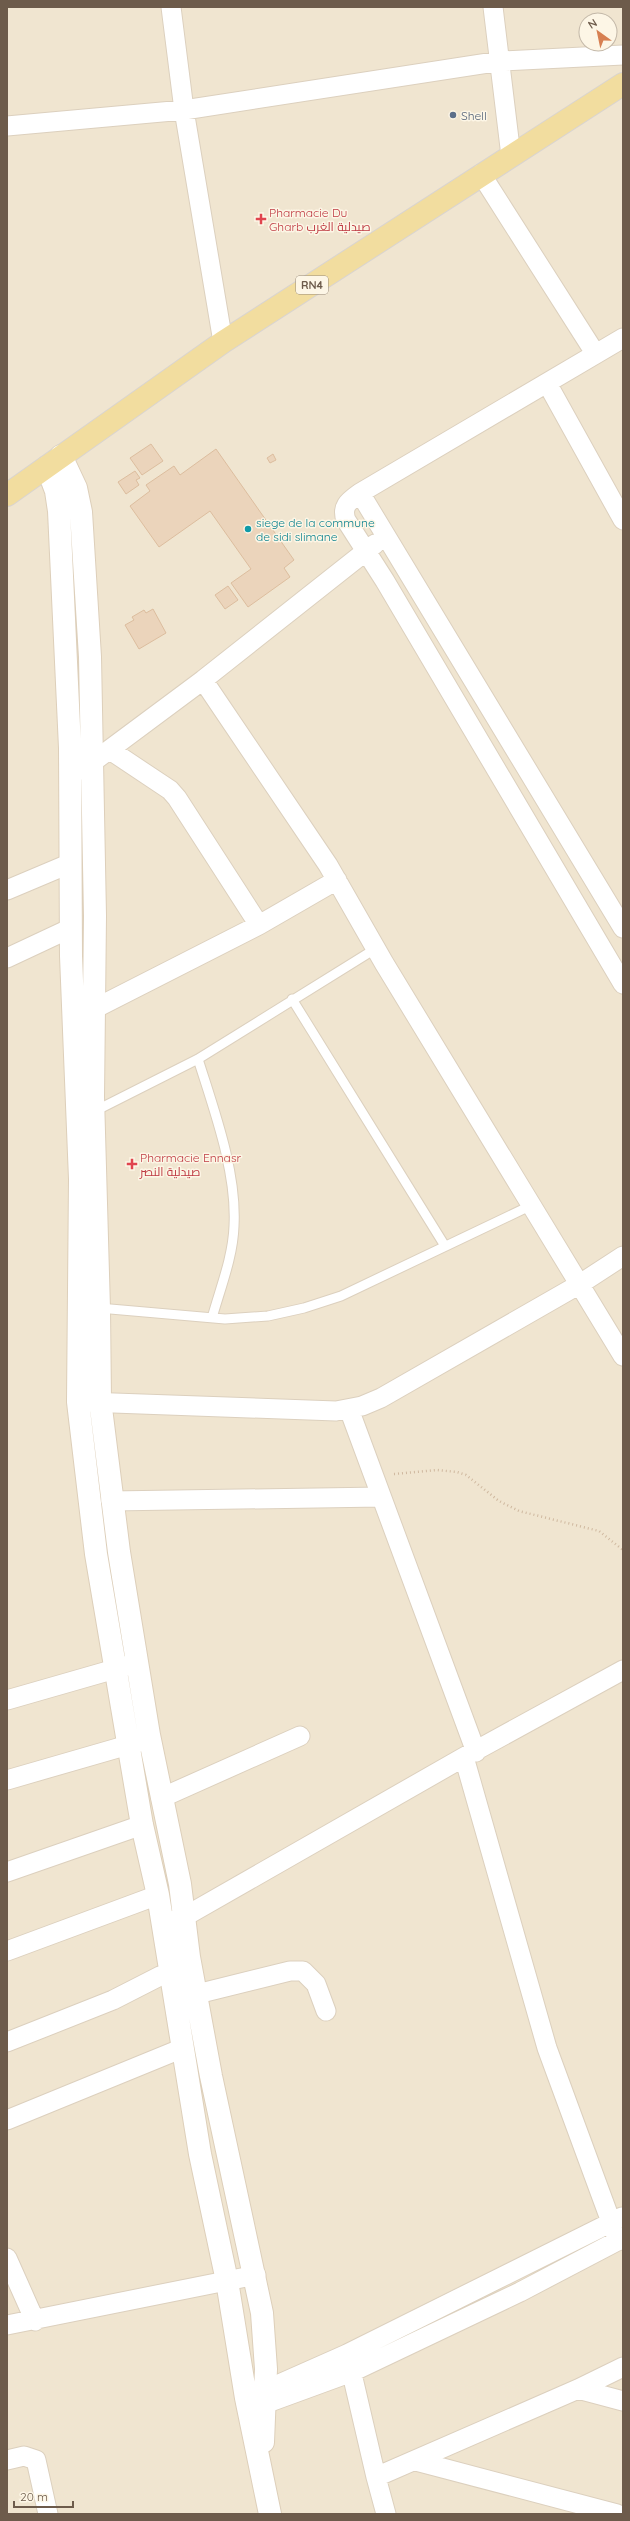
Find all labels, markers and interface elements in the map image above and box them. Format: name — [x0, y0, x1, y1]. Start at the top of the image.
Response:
north arrow — [578, 12, 618, 52]
text: N — [585, 16, 600, 32]
place label: Shell — [461, 108, 487, 123]
marker: Shell — [448, 110, 458, 120]
place label: Pharmacie Du Gharb صيدلية الغرب — [269, 205, 371, 234]
marker: Pharmacie Du Gharb صيدلية الغرب — [256, 214, 266, 224]
road number: RN4 — [296, 276, 328, 294]
place label: siege de la commune de sidi slimane — [256, 515, 375, 544]
marker: siege de la commune de sidi slimane — [243, 524, 253, 534]
place label: Pharmacie Ennasr صيدلية النصر — [139, 1150, 242, 1179]
marker: Pharmacie Ennasr صيدلية النصر — [127, 1159, 137, 1169]
scale bar — [14, 2483, 73, 2509]
text: 20 m — [20, 2489, 48, 2504]

